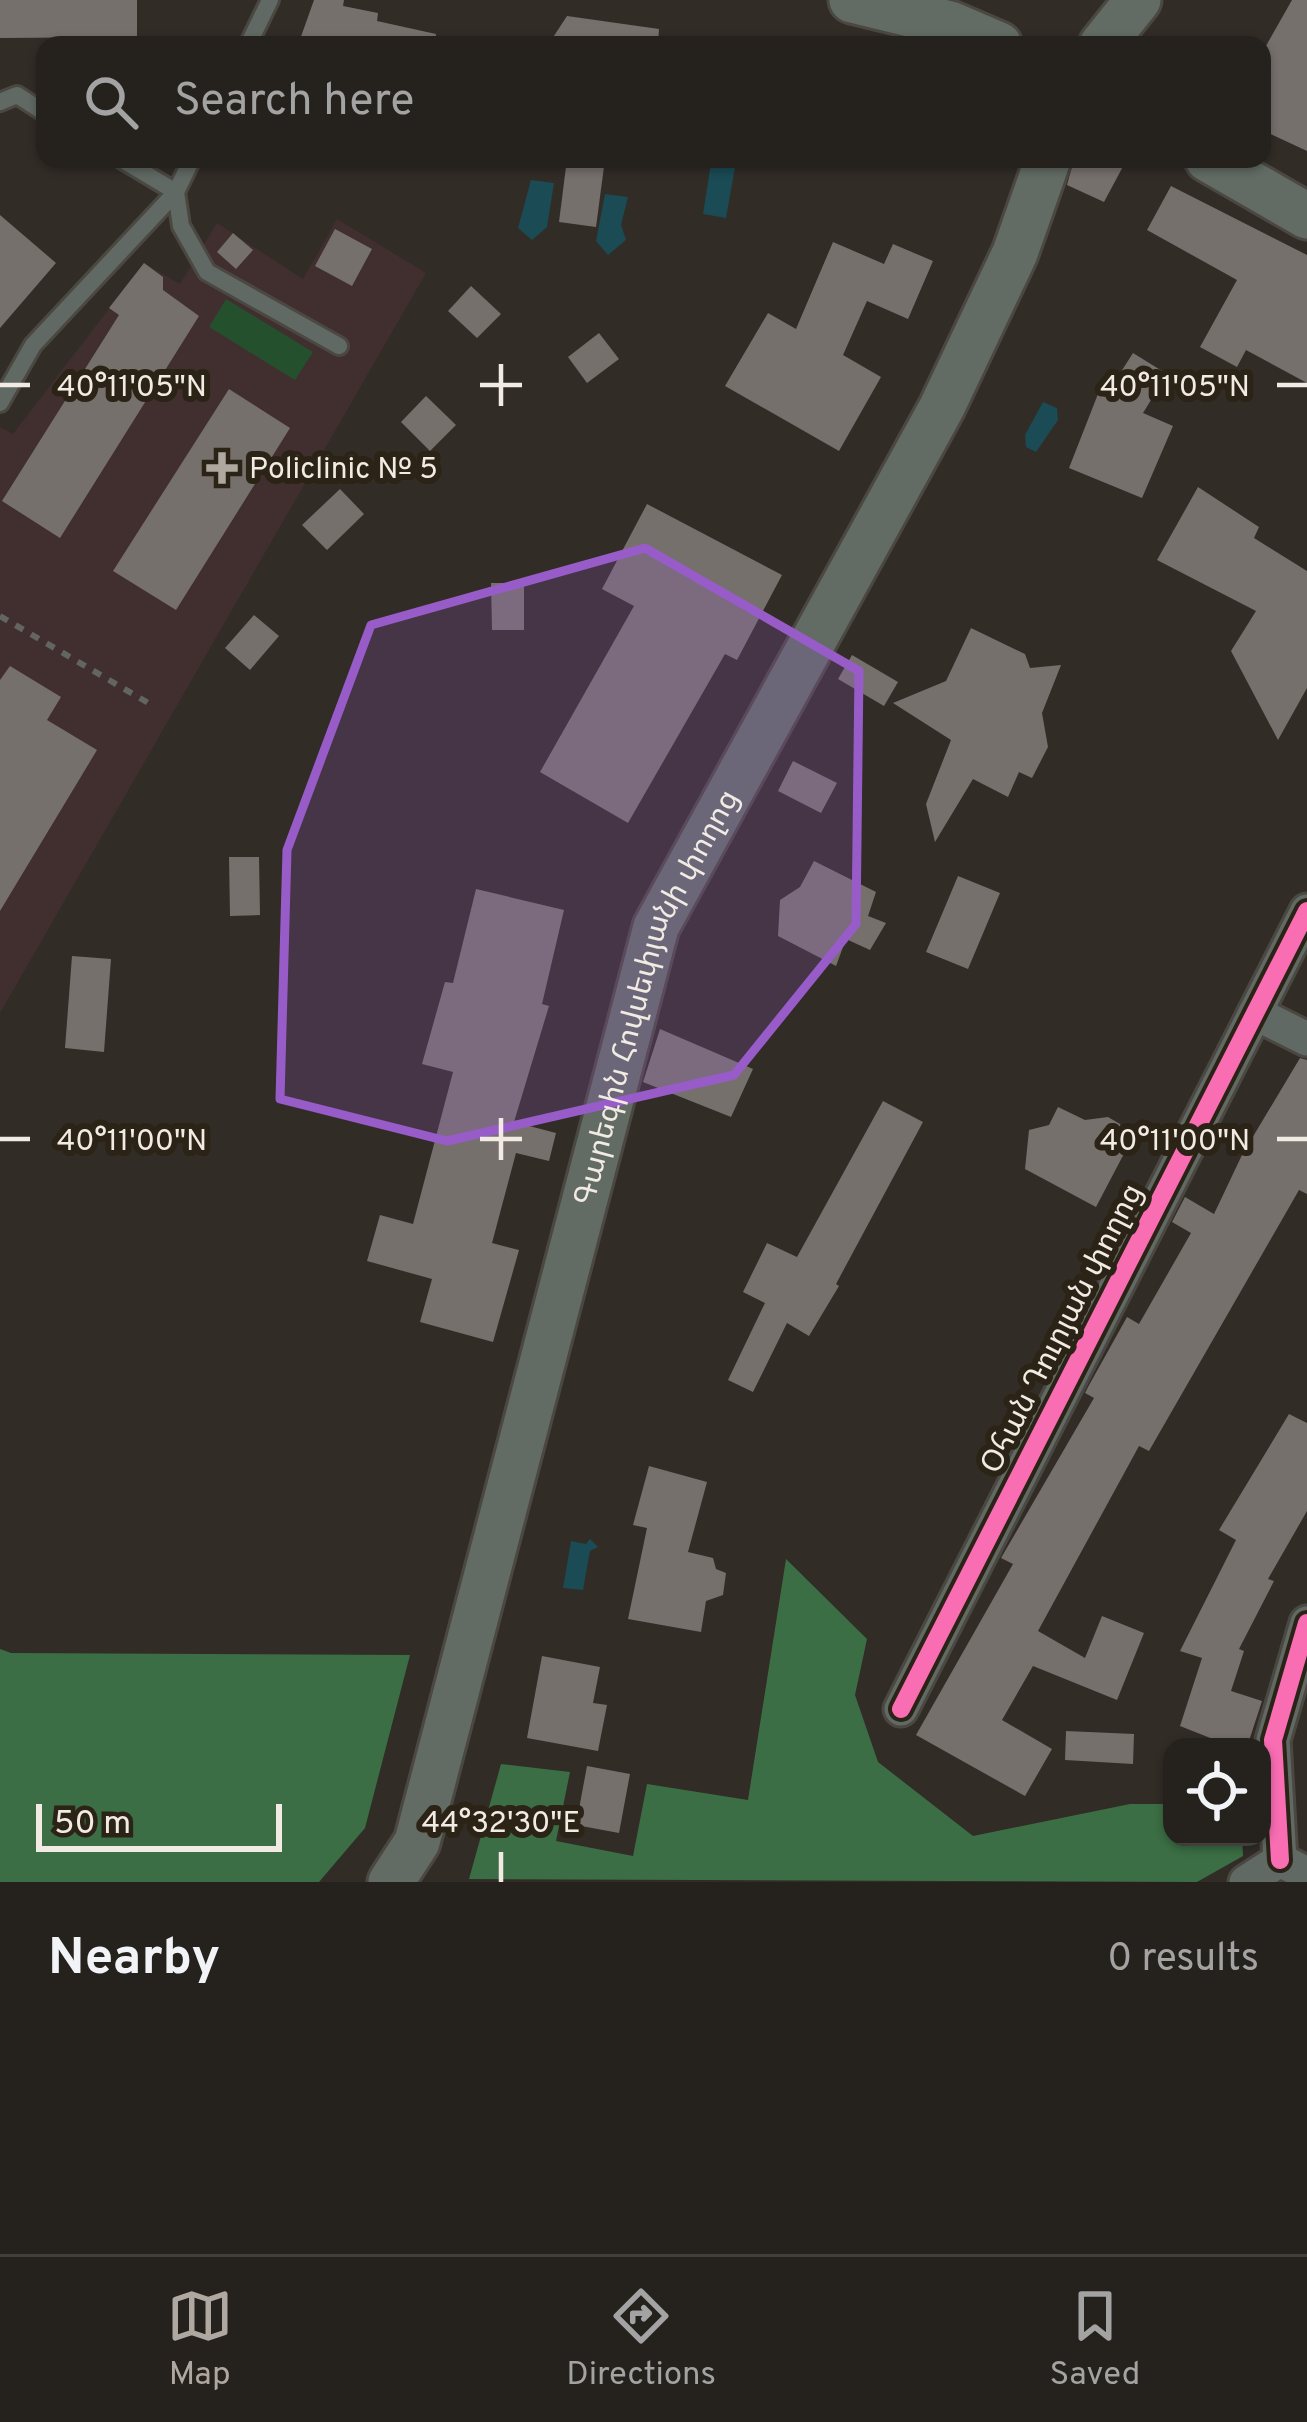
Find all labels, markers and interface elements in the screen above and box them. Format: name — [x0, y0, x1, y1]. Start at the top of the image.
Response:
search box — [36, 36, 1271, 168]
icon: search — [78, 69, 144, 135]
text: Search here — [174, 74, 414, 131]
text: 40°11'05"N — [57, 370, 207, 407]
text: 40°11'05"N — [1100, 370, 1250, 407]
marker: Policlinic № 5 — [206, 452, 238, 484]
place label: Policlinic № 5 — [249, 452, 438, 489]
street label: Գարեգին Հովսեփյանի փողոց — [568, 784, 749, 1210]
text: 40°11'00"N — [57, 1124, 207, 1161]
text: 40°11'00"N — [1100, 1124, 1250, 1161]
street label: Օհան Դուրյան փողոց — [974, 1178, 1152, 1480]
map controls — [1163, 1738, 1271, 1846]
button: locate — [1163, 1738, 1271, 1846]
scale bar — [36, 1798, 282, 1851]
text: 50 m — [54, 1804, 131, 1846]
text: 44°32'30"E — [422, 1806, 580, 1843]
text: Nearby — [48, 1928, 220, 1993]
text: 0 results — [1107, 1936, 1259, 1985]
tab: Map — [167, 2283, 233, 2397]
tab: Directions — [566, 2283, 716, 2397]
tab: Saved — [1050, 2283, 1140, 2397]

